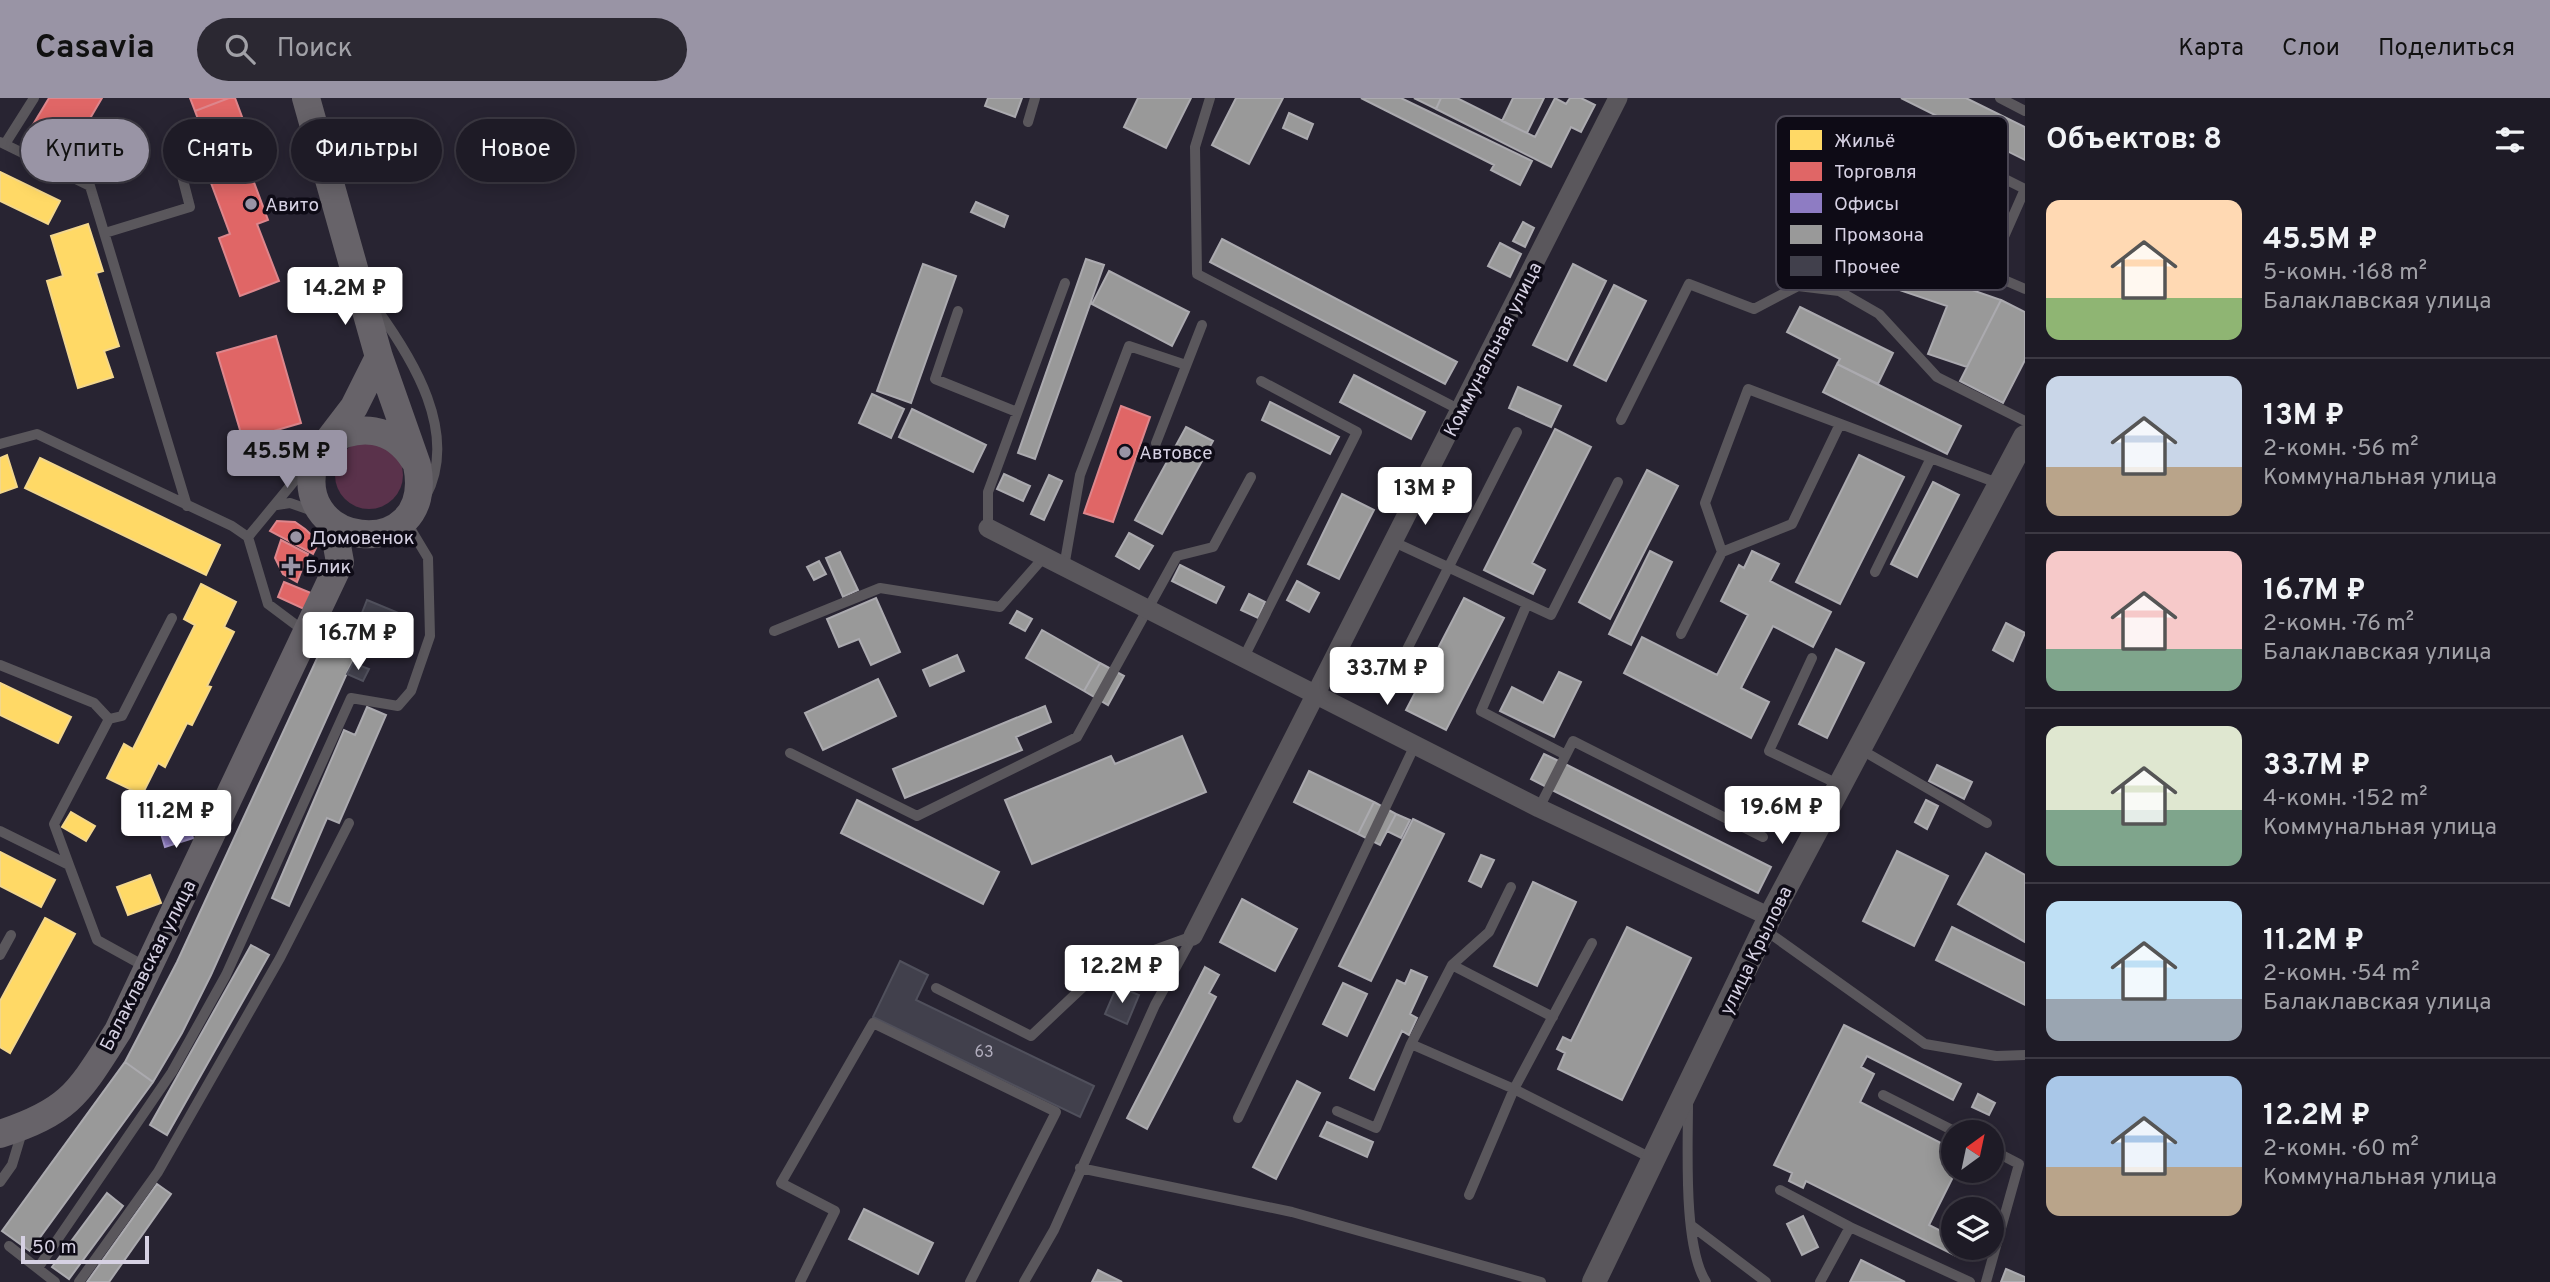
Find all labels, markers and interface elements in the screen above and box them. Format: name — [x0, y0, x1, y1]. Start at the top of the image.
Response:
search box — [197, 18, 687, 81]
text: Casavia — [35, 28, 155, 70]
icon: search — [221, 30, 259, 68]
text: Поиск — [277, 33, 353, 66]
text: Карта — [2178, 34, 2244, 64]
text: Слои — [2282, 34, 2340, 64]
text: Поделиться — [2378, 34, 2515, 64]
legend — [1776, 116, 2008, 290]
chip: Купить — [21, 119, 149, 182]
chip: Снять — [163, 119, 277, 182]
chip: Фильтры — [291, 119, 442, 182]
chip: Новое — [456, 119, 575, 182]
icon: filters — [2491, 121, 2529, 159]
text: Объектов: 8 — [2046, 122, 2222, 159]
text: Жильё — [1834, 130, 1895, 154]
text: Торговля — [1834, 161, 1917, 185]
text: Офисы — [1834, 193, 1899, 217]
place label: Авито — [265, 194, 319, 218]
marker: Авито — [243, 196, 259, 212]
text: 45.5M ₽ — [2263, 222, 2378, 259]
text: Промзона — [1834, 224, 1924, 248]
icon: home — [2102, 228, 2186, 312]
text: Прочее — [1834, 256, 1900, 280]
street label: Коммунальная улица — [1439, 258, 1548, 441]
text: 5-комн. · 168 m² — [2263, 259, 2427, 288]
pin: 14.2M ₽ — [280, 268, 410, 327]
text: 14.2M ₽ — [303, 275, 387, 304]
text: Балаклавская улица — [2263, 288, 2491, 317]
text: 13M ₽ — [2263, 398, 2344, 435]
icon: home — [2102, 404, 2186, 488]
pin: 45.5M ₽ — [222, 430, 352, 490]
text: 2-комн. · 56 m² — [2263, 435, 2418, 464]
text: 45.5M ₽ — [243, 438, 331, 467]
place label: Автовсе — [1139, 442, 1212, 466]
marker: Автовсе — [1117, 444, 1133, 460]
text: Коммунальная улица — [2263, 464, 2497, 493]
pin: 13M ₽ — [1376, 468, 1474, 527]
text: 13M ₽ — [1394, 475, 1456, 504]
place label: Домовенок — [310, 527, 415, 551]
marker: Домовенок — [288, 529, 304, 545]
place label: Блик — [305, 556, 351, 580]
marker: Блик — [283, 558, 299, 574]
text: 16.7M ₽ — [2263, 573, 2366, 610]
icon: home — [2102, 579, 2186, 663]
text: 2-комн. · 76 m² — [2263, 610, 2414, 639]
pin: 16.7M ₽ — [293, 612, 423, 672]
text: 16.7M ₽ — [319, 620, 397, 649]
text: Балаклавская улица — [2263, 639, 2491, 668]
pin: 33.7M ₽ — [1322, 648, 1452, 707]
text: 33.7M ₽ — [1346, 655, 1428, 684]
text: 33.7M ₽ — [2263, 748, 2371, 785]
icon: home — [2102, 754, 2186, 838]
text: 4-комн. · 152 m² — [2263, 785, 2427, 814]
pin: 19.6M ₽ — [1717, 786, 1847, 846]
pin: 11.2M ₽ — [111, 790, 241, 850]
text: 19.6M ₽ — [1741, 794, 1823, 823]
text: 11.2M ₽ — [137, 798, 215, 827]
text: Коммунальная улица — [2263, 814, 2497, 843]
street label: Балаклавская улица — [95, 876, 202, 1055]
street label: улица Крылова — [1715, 882, 1798, 1019]
text: 11.2M ₽ — [2263, 923, 2364, 960]
icon: home — [2102, 929, 2186, 1013]
pin: 12.2M ₽ — [1057, 946, 1187, 1005]
text: 12.2M ₽ — [1081, 953, 1163, 982]
text: 2-комн. · 54 m² — [2263, 960, 2419, 989]
text: Балаклавская улица — [2263, 989, 2491, 1018]
house number: 63 — [974, 1043, 994, 1063]
text: 12.2M ₽ — [2263, 1098, 2370, 1135]
icon: home — [2102, 1104, 2186, 1188]
north arrow — [1941, 1120, 2004, 1183]
map controls — [1941, 1120, 2004, 1260]
text: 2-комн. · 60 m² — [2263, 1135, 2419, 1164]
text: Коммунальная улица — [2263, 1164, 2497, 1193]
button: layers — [1941, 1197, 2004, 1260]
scale bar — [21, 1233, 149, 1265]
text: 50 m — [32, 1236, 77, 1260]

